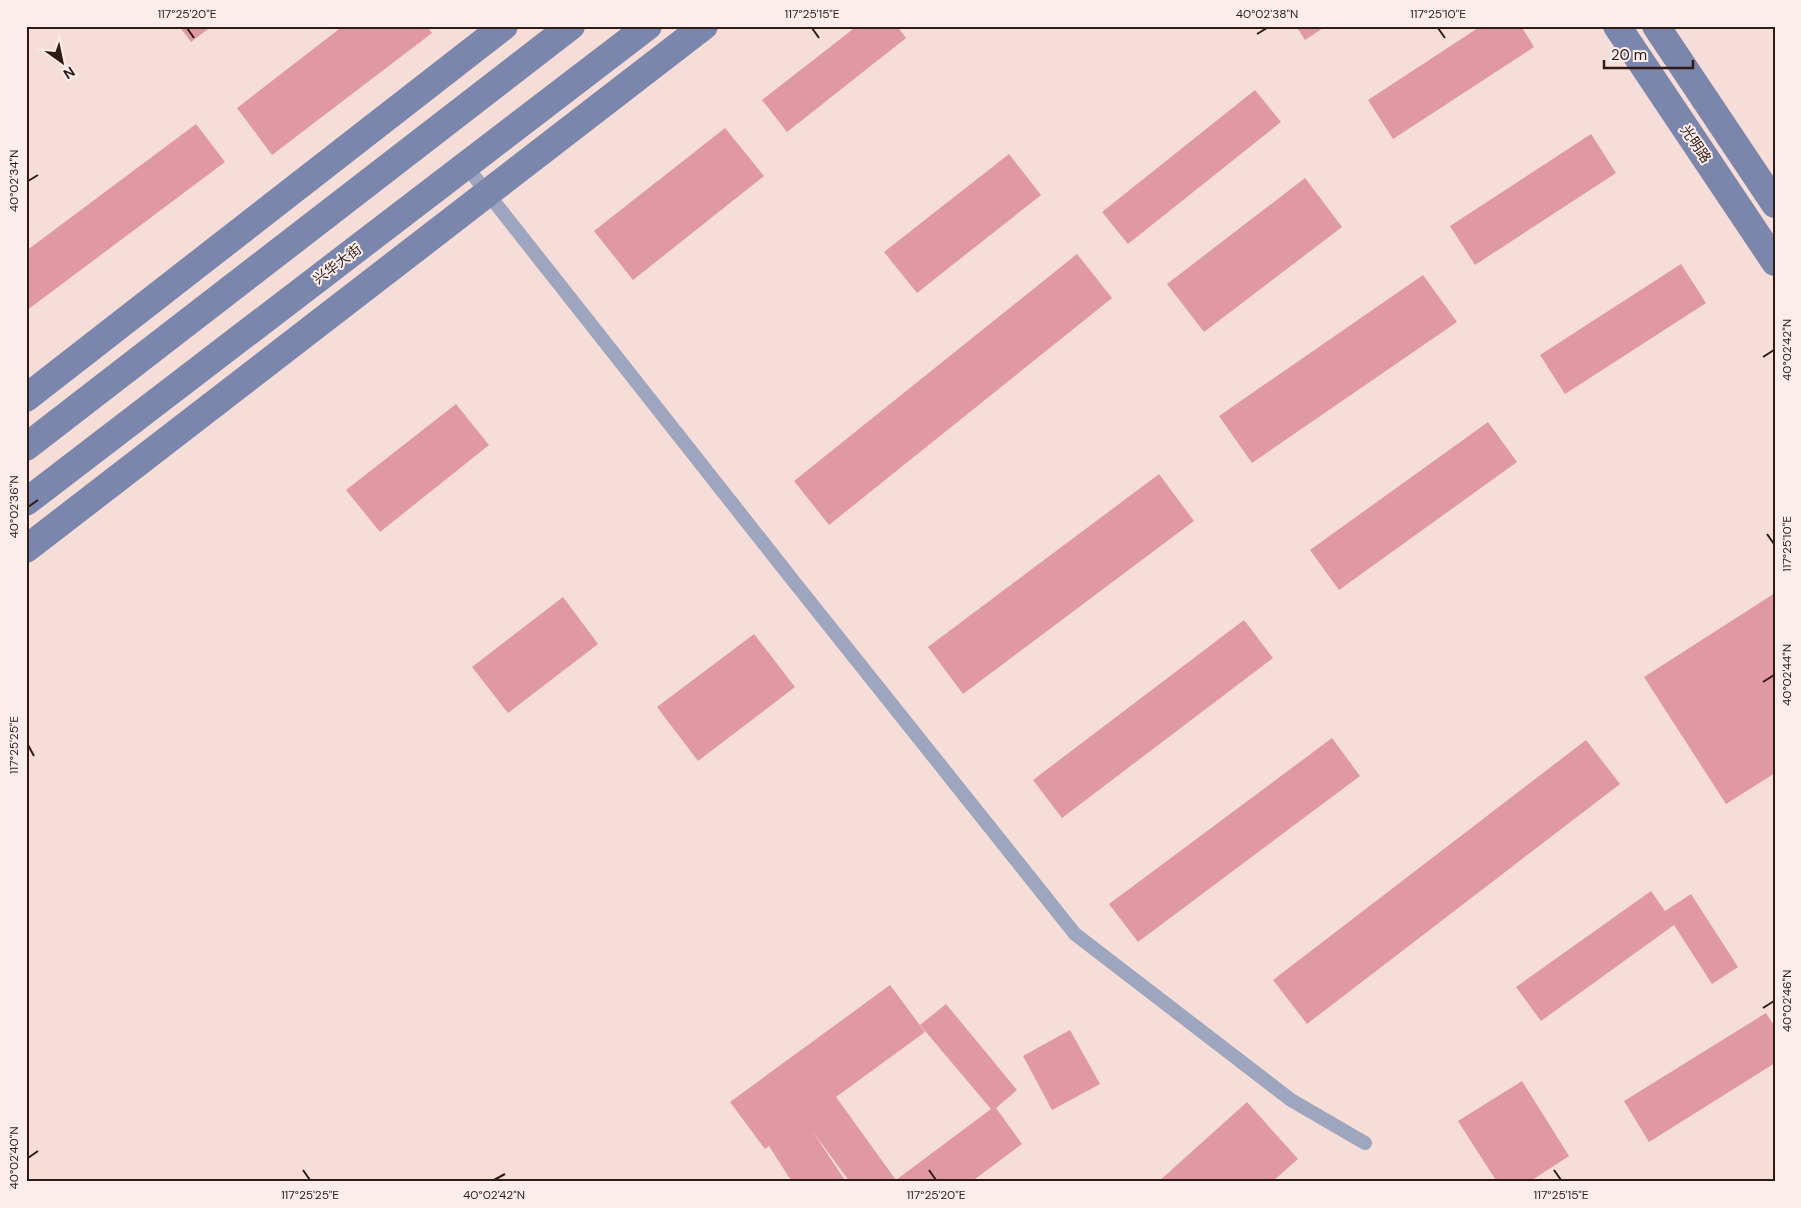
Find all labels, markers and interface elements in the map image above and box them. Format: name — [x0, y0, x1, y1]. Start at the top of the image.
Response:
text: 117°25'20"E — [157, 6, 217, 22]
text: 117°25'15"E — [784, 6, 840, 22]
text: 40°02'38"N — [1236, 6, 1298, 22]
text: 117°25'10"E — [1410, 6, 1466, 22]
north arrow — [38, 38, 88, 88]
scale bar — [1604, 38, 1692, 70]
text: 20 m — [1611, 45, 1647, 65]
text: N — [60, 63, 78, 83]
street label: 光明路 — [1677, 122, 1715, 166]
text: 40°02'34"N — [6, 150, 22, 212]
street label: 兴华大街 — [309, 240, 365, 288]
text: 40°02'42"N — [1779, 319, 1795, 381]
text: 40°02'36"N — [6, 476, 22, 538]
text: 117°25'10"E — [1779, 516, 1795, 572]
text: 40°02'44"N — [1779, 644, 1795, 706]
text: 117°25'25"E — [6, 716, 22, 774]
text: 40°02'46"N — [1779, 970, 1795, 1032]
text: 40°02'40"N — [6, 1126, 22, 1190]
text: 117°25'25"E — [281, 1187, 339, 1203]
text: 40°02'42"N — [463, 1187, 525, 1203]
text: 117°25'20"E — [906, 1187, 966, 1203]
text: 117°25'15"E — [1533, 1187, 1589, 1203]

